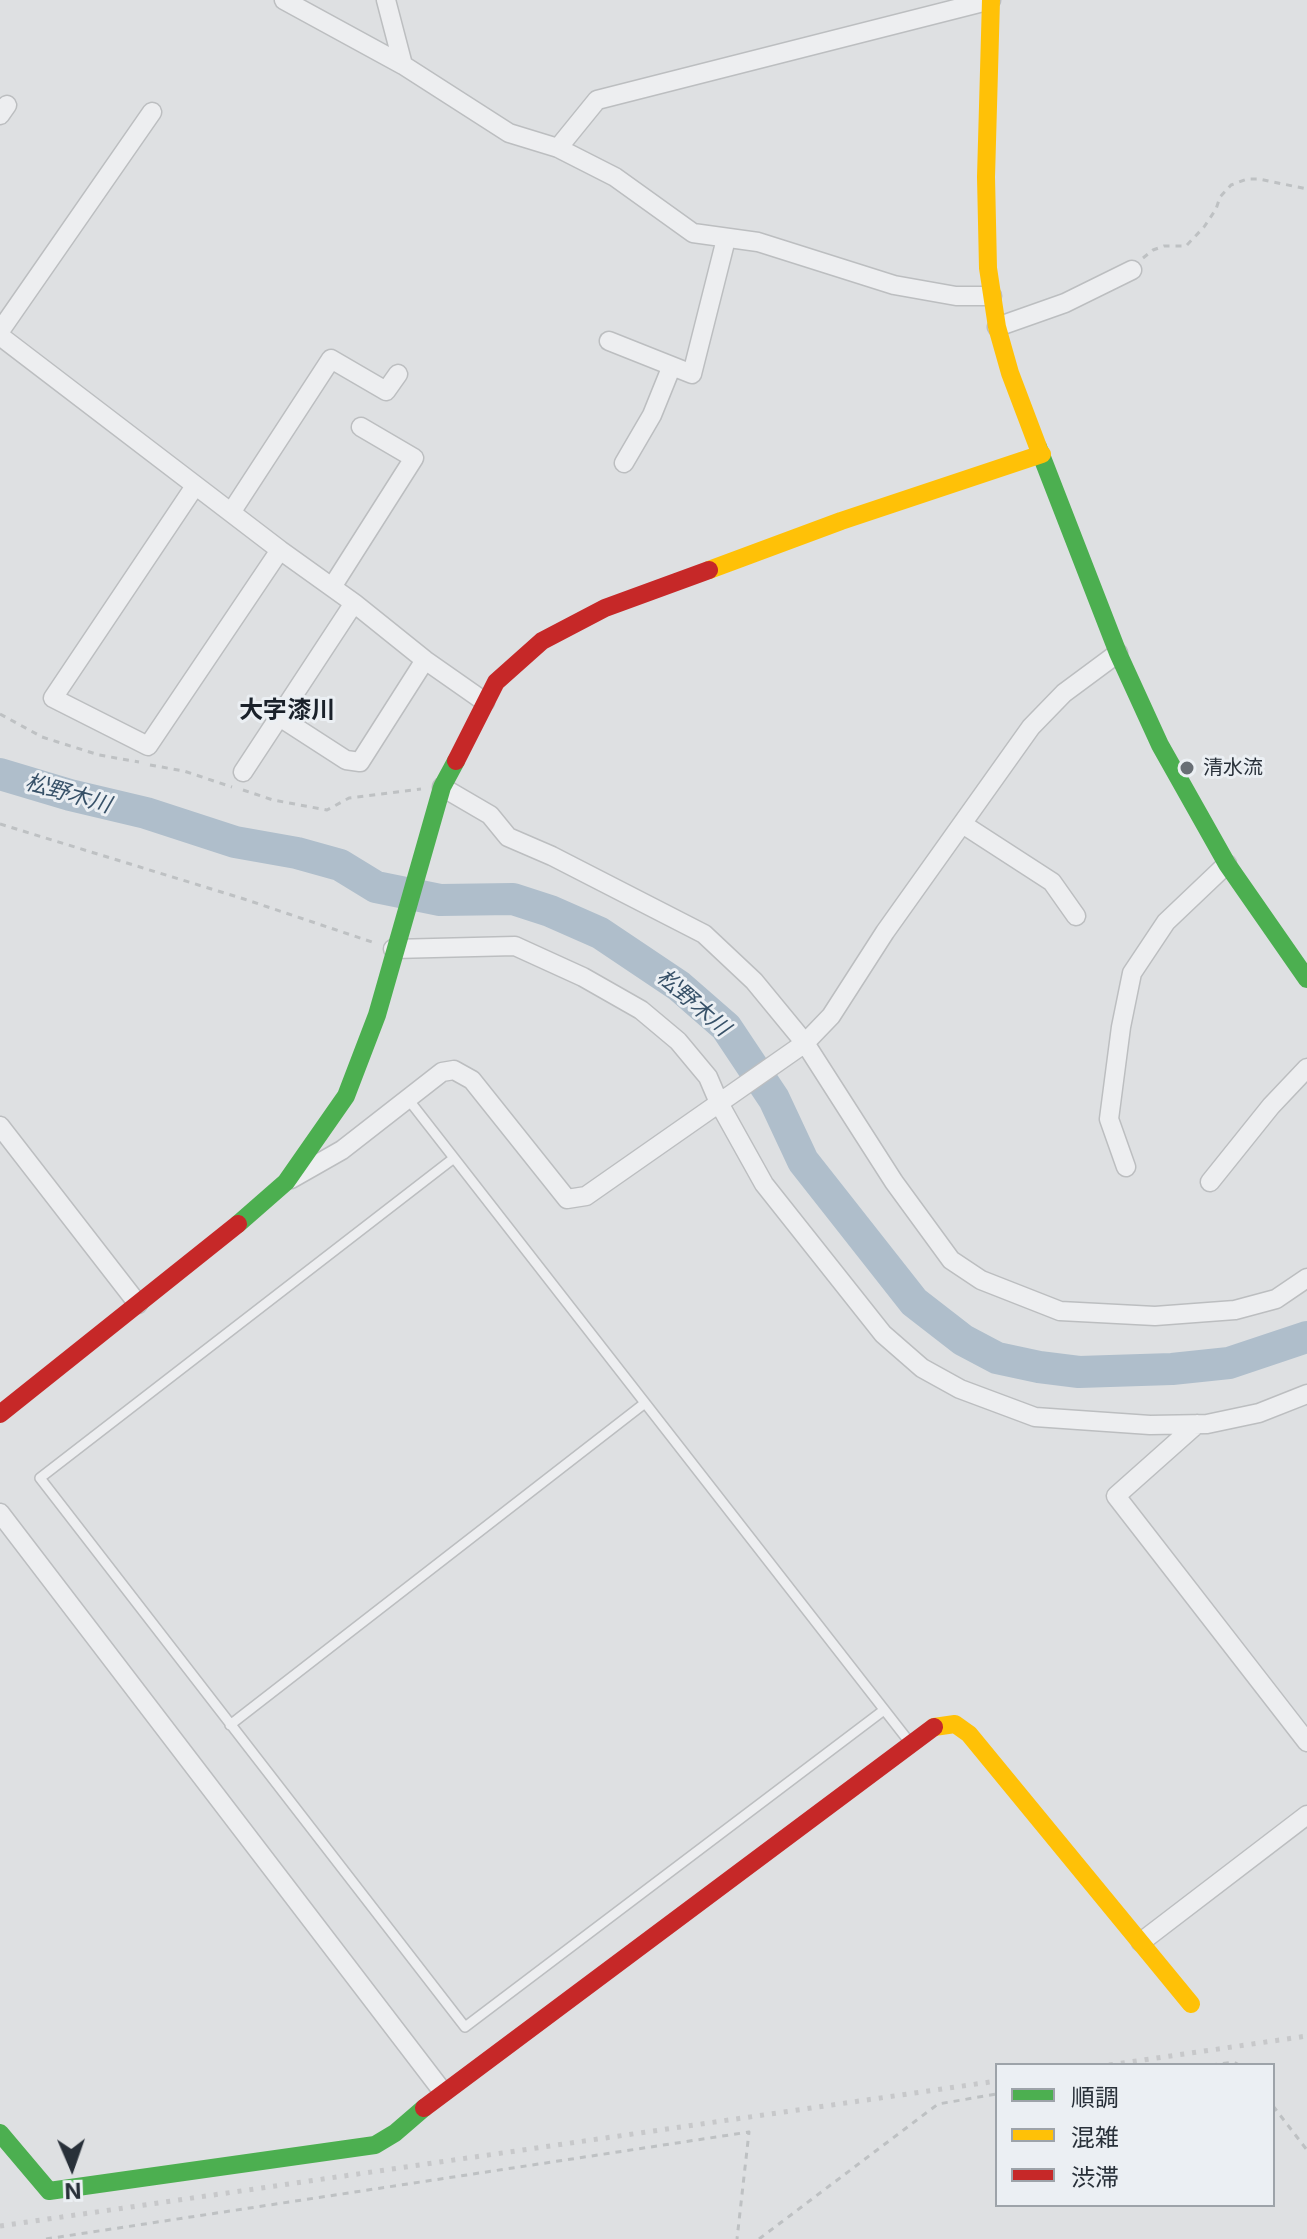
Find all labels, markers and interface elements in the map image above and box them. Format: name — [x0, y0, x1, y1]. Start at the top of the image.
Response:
district label: 大字漆川 — [239, 697, 335, 725]
place label: 清水流 — [1203, 756, 1263, 780]
marker: 清水流 — [1178, 759, 1196, 777]
water label: 松野木川 — [22, 769, 114, 819]
water label: 松野木川 — [651, 964, 735, 1042]
legend — [995, 2063, 1275, 2207]
text: 順調 — [1071, 2083, 1119, 2112]
text: 混雑 — [1071, 2123, 1119, 2152]
north arrow — [32, 2127, 112, 2207]
text: 渋滞 — [1071, 2163, 1119, 2192]
text: N — [64, 2178, 82, 2204]

